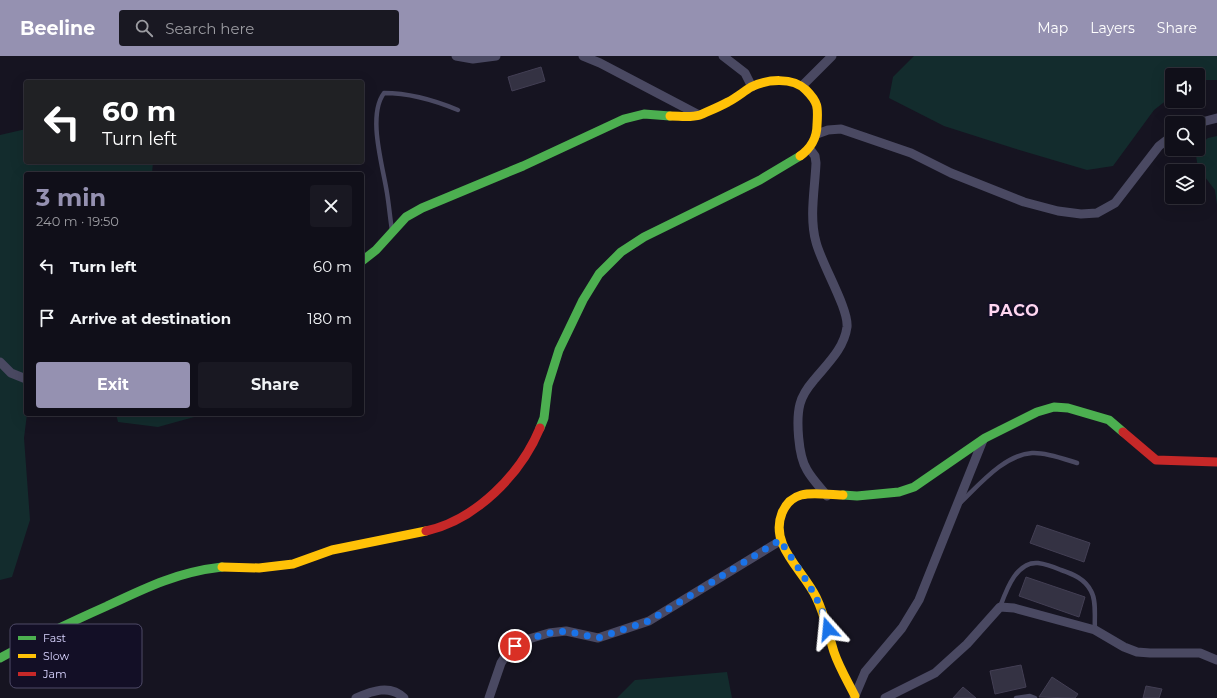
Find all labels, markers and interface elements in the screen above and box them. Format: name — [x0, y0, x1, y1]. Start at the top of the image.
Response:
search box — [119, 10, 399, 46]
text: Beeline — [20, 17, 95, 40]
icon: search — [133, 17, 155, 39]
text: Search here — [165, 19, 254, 38]
text: Map — [1037, 19, 1068, 37]
text: Layers — [1090, 19, 1135, 37]
text: Share — [1157, 19, 1197, 37]
map controls — [1165, 68, 1205, 204]
button: sound — [1165, 68, 1205, 108]
text: 60 m — [102, 94, 176, 128]
icon: left — [36, 96, 88, 148]
button: search — [1165, 116, 1205, 156]
text: Turn left — [102, 128, 177, 150]
button: layers — [1165, 164, 1205, 204]
text: 3 min — [36, 183, 106, 212]
button: close — [310, 185, 352, 227]
text: 240 m · 19:50 — [36, 213, 119, 229]
icon: left — [36, 255, 58, 277]
text: Turn left — [70, 257, 137, 276]
text: 60 m — [313, 257, 352, 276]
district label: PACO — [988, 301, 1040, 320]
icon: arrive — [36, 307, 58, 329]
text: Arrive at destination — [70, 309, 231, 328]
text: 180 m — [307, 309, 352, 328]
button: Exit — [36, 362, 190, 408]
button: Share — [198, 362, 352, 408]
position arrow — [807, 608, 849, 650]
legend — [10, 624, 142, 688]
pin — [498, 629, 532, 663]
text: Fast — [43, 631, 67, 645]
icon: arrive — [504, 635, 526, 657]
text: Slow — [43, 649, 69, 663]
text: Jam — [42, 667, 67, 681]

